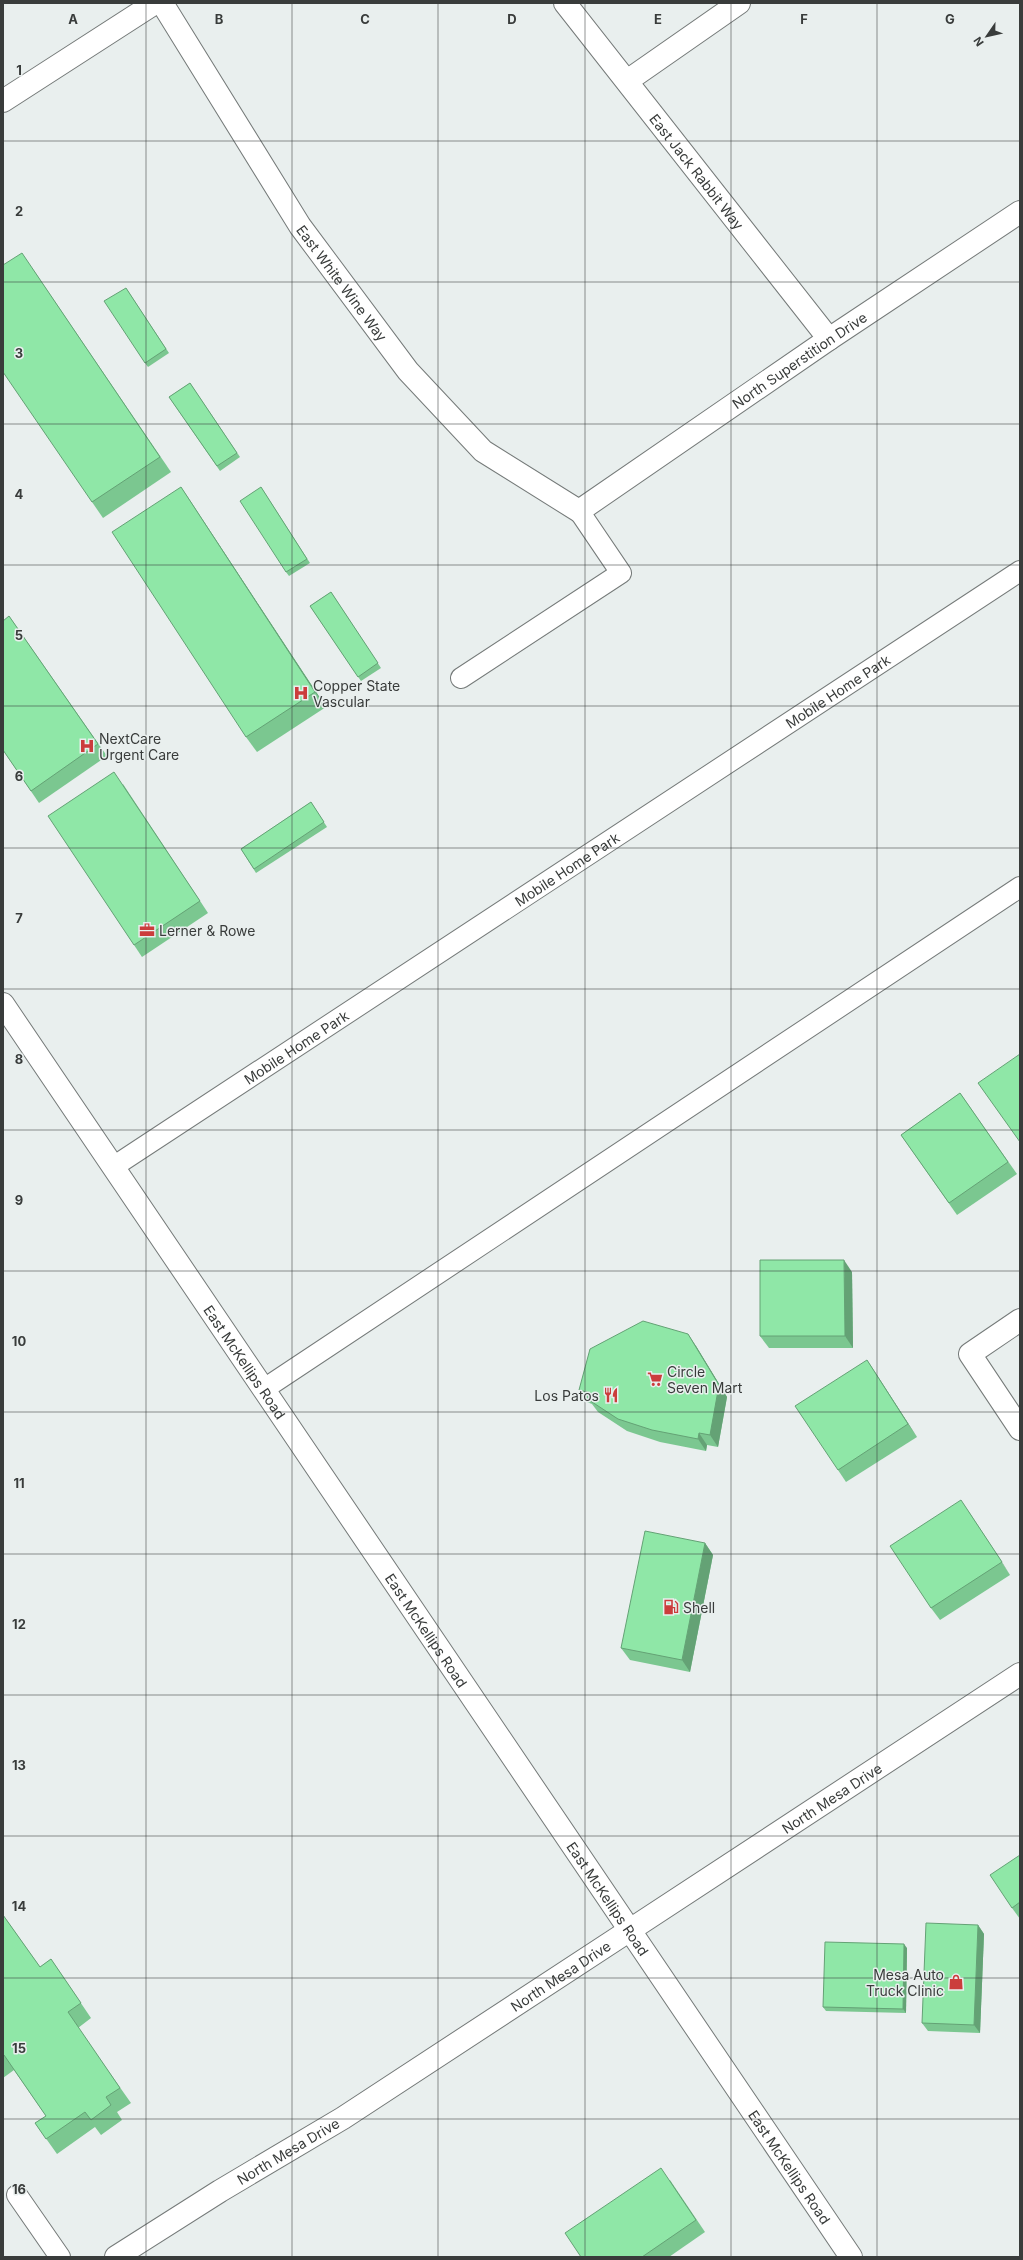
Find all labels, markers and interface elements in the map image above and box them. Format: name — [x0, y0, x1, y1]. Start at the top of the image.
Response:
text: A — [68, 11, 78, 27]
text: B — [215, 11, 224, 27]
text: C — [360, 11, 370, 27]
text: D — [507, 11, 517, 27]
text: E — [654, 11, 662, 27]
text: F — [800, 11, 808, 27]
text: G — [945, 11, 955, 27]
north arrow — [967, 16, 1007, 56]
text: N — [971, 34, 987, 49]
text: 1 — [16, 62, 22, 78]
street label: East Jack Rabbit Way — [647, 110, 748, 233]
text: 2 — [15, 203, 23, 219]
street label: East White Wine Way — [293, 221, 391, 344]
street label: North Superstition Drive — [729, 308, 870, 412]
text: 3 — [15, 345, 23, 361]
text: 4 — [15, 486, 24, 502]
text: 5 — [15, 627, 23, 643]
street label: Mobile Home Park — [782, 650, 893, 731]
place label: Copper State Vascular — [313, 677, 400, 710]
hospital icon: Copper State Vascular — [292, 684, 310, 702]
place label: NextCare Urgent Care — [99, 730, 179, 763]
hospital icon: NextCare Urgent Care — [78, 737, 96, 755]
text: 6 — [15, 768, 23, 784]
street label: Mobile Home Park — [511, 828, 623, 909]
text: 7 — [15, 910, 23, 926]
office icon: Lerner & Rowe — [138, 921, 156, 939]
place label: Lerner & Rowe — [159, 922, 255, 939]
street label: Mobile Home Park — [240, 1006, 352, 1087]
text: 8 — [15, 1051, 23, 1067]
text: 9 — [15, 1192, 23, 1208]
street label: East McKellips Road — [201, 1302, 290, 1422]
text: 10 — [12, 1333, 26, 1349]
place label: Circle Seven Mart — [667, 1363, 743, 1396]
supermarket icon: Circle Seven Mart — [646, 1370, 664, 1388]
restaurant icon: Los Patos — [602, 1386, 620, 1404]
place label: Los Patos — [534, 1387, 599, 1404]
text: 11 — [13, 1475, 25, 1491]
street label: East McKellips Road — [382, 1570, 471, 1690]
fuel station icon: Shell — [662, 1598, 680, 1616]
place label: Shell — [683, 1599, 715, 1616]
text: 12 — [12, 1616, 26, 1632]
text: 13 — [12, 1757, 26, 1773]
street label: North Mesa Drive — [778, 1759, 885, 1837]
street label: East McKellips Road — [564, 1838, 653, 1959]
text: 14 — [12, 1898, 26, 1914]
street label: North Mesa Drive — [507, 1937, 614, 2015]
place label: Mesa Auto Truck Clinic — [866, 1966, 944, 1999]
shop icon: Mesa Auto Truck Clinic — [947, 1973, 965, 1991]
text: 15 — [12, 2040, 26, 2056]
street label: East McKellips Road — [745, 2107, 834, 2227]
street label: North Mesa Drive — [234, 2114, 342, 2188]
text: 16 — [12, 2181, 26, 2197]

